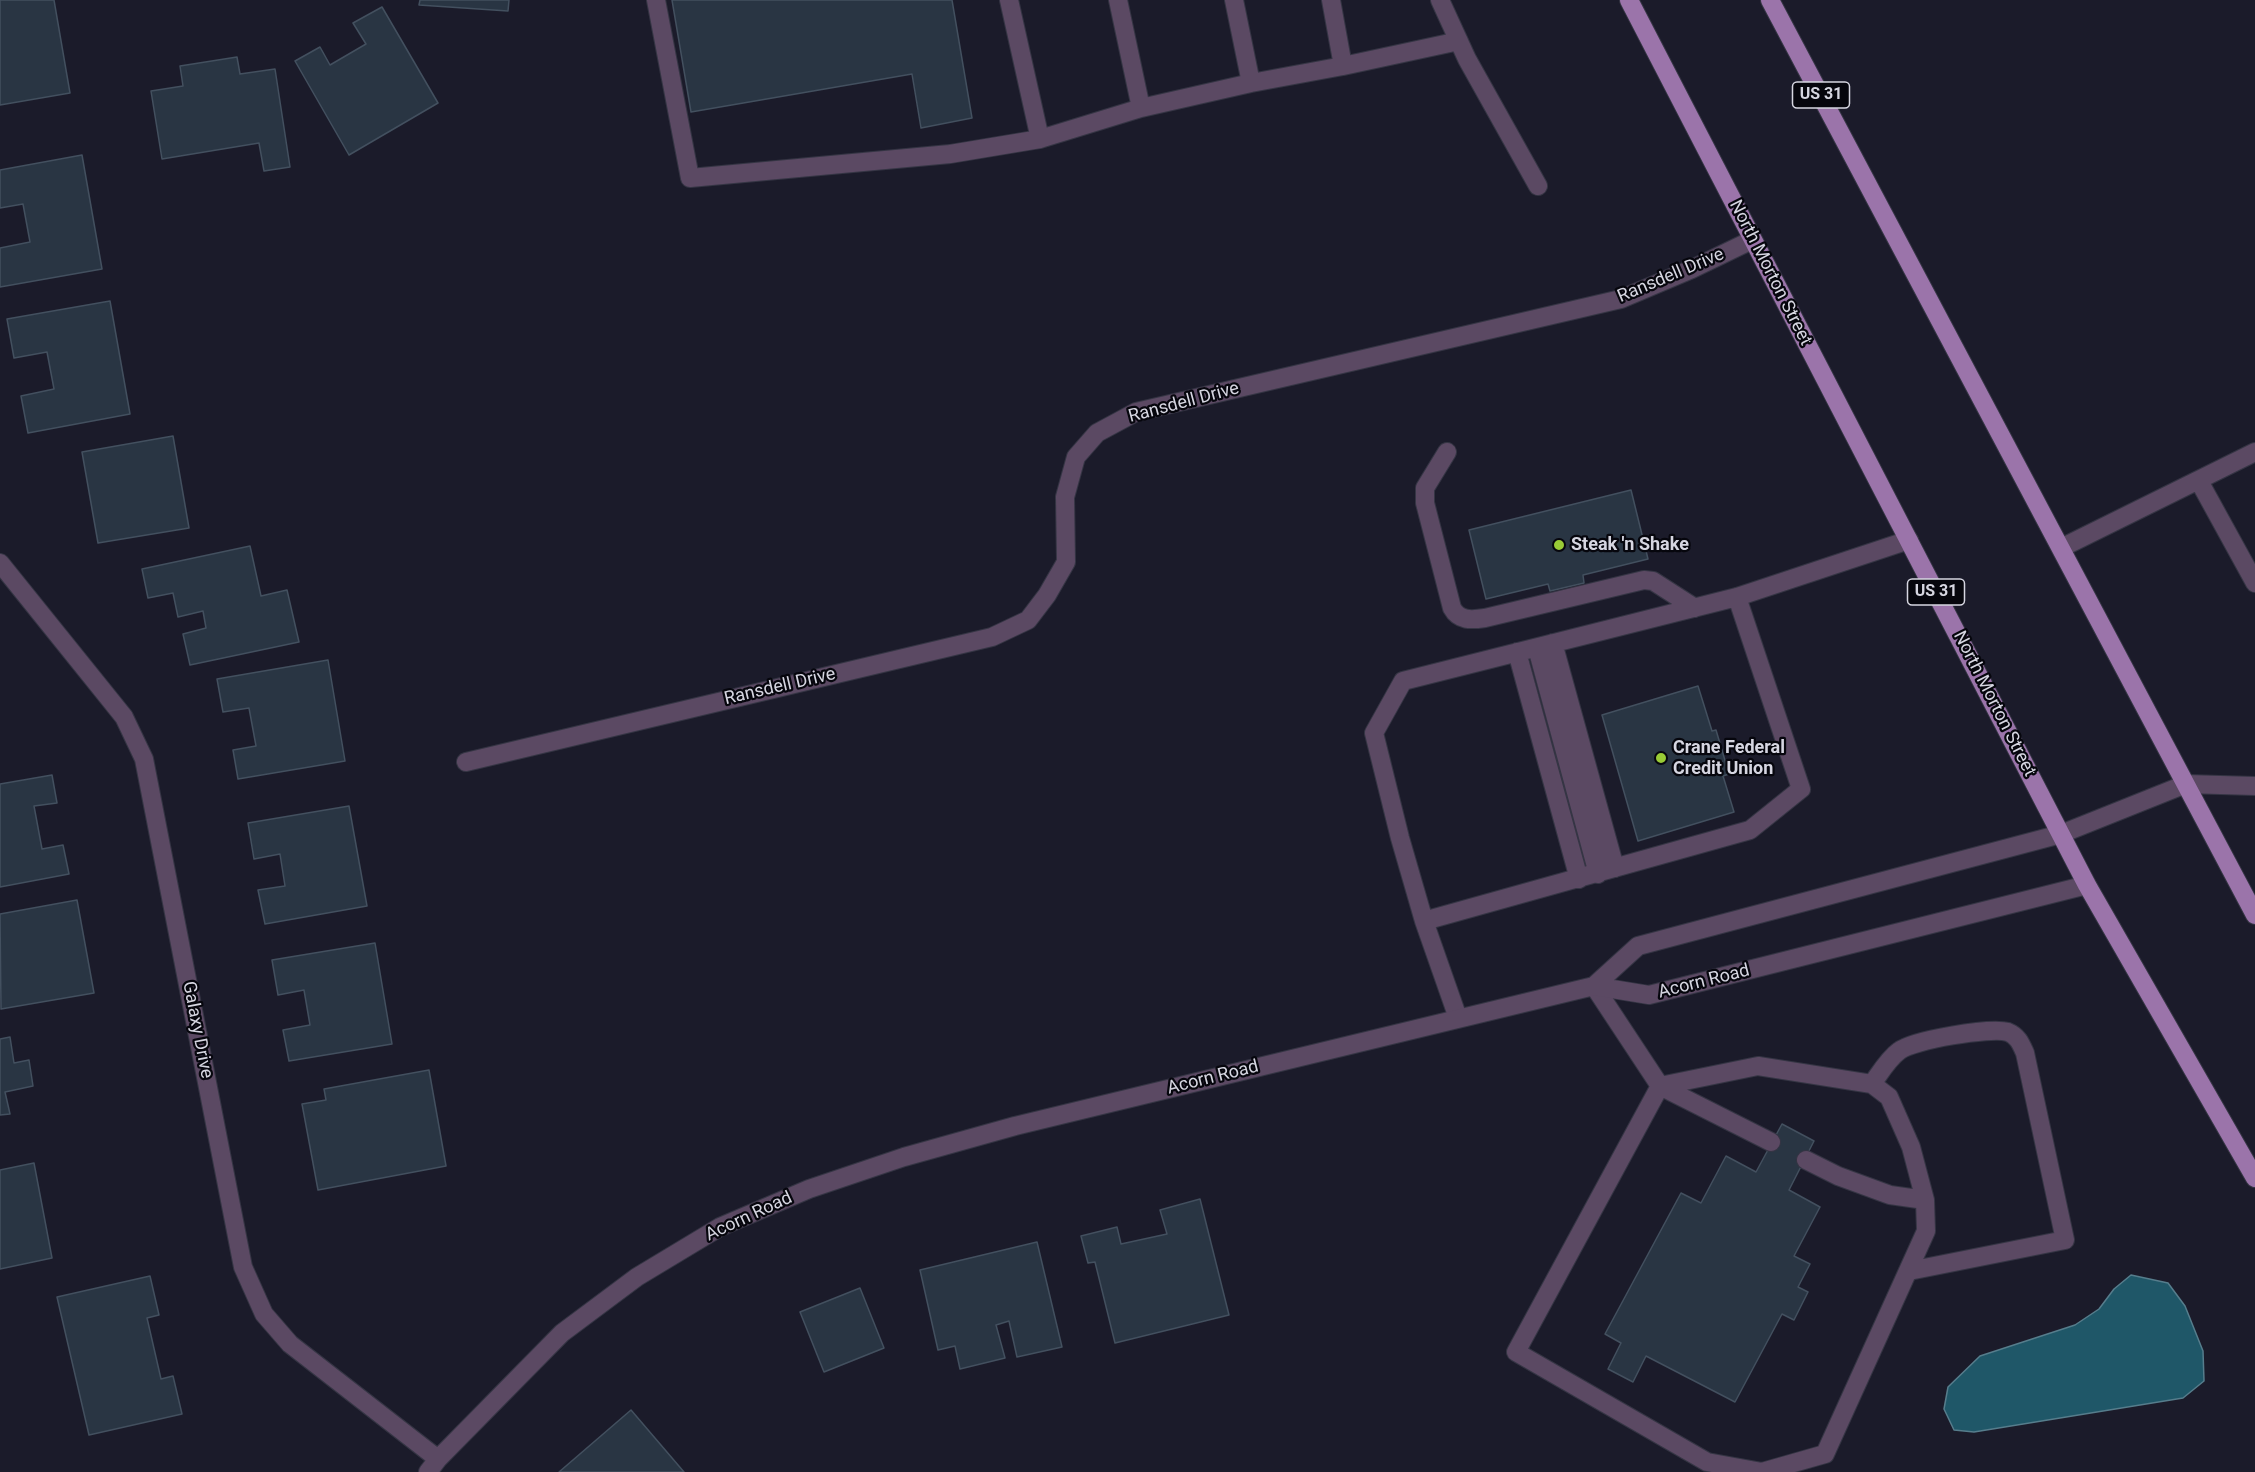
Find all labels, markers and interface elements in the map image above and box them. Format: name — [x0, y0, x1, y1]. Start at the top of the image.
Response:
road number: US 31 — [1792, 82, 1850, 108]
street label: North Morton Street — [1724, 197, 1816, 349]
street label: Ransdell Drive — [1615, 244, 1727, 308]
street label: Ransdell Drive — [1126, 378, 1242, 428]
place label: Steak 'n Shake — [1571, 534, 1689, 556]
marker: Steak 'n Shake — [1552, 538, 1566, 552]
road number: US 31 — [1908, 579, 1964, 605]
street label: North Morton Street — [1948, 628, 2040, 780]
street label: Ransdell Drive — [722, 664, 838, 710]
place label: Crane Federal Credit Union — [1673, 737, 1785, 780]
marker: Crane Federal Credit Union — [1654, 751, 1668, 765]
street label: Acorn Road — [1656, 960, 1752, 1004]
street label: Galaxy Drive — [177, 980, 217, 1080]
street label: Acorn Road — [1165, 1056, 1261, 1100]
street label: Acorn Road — [702, 1188, 796, 1246]

